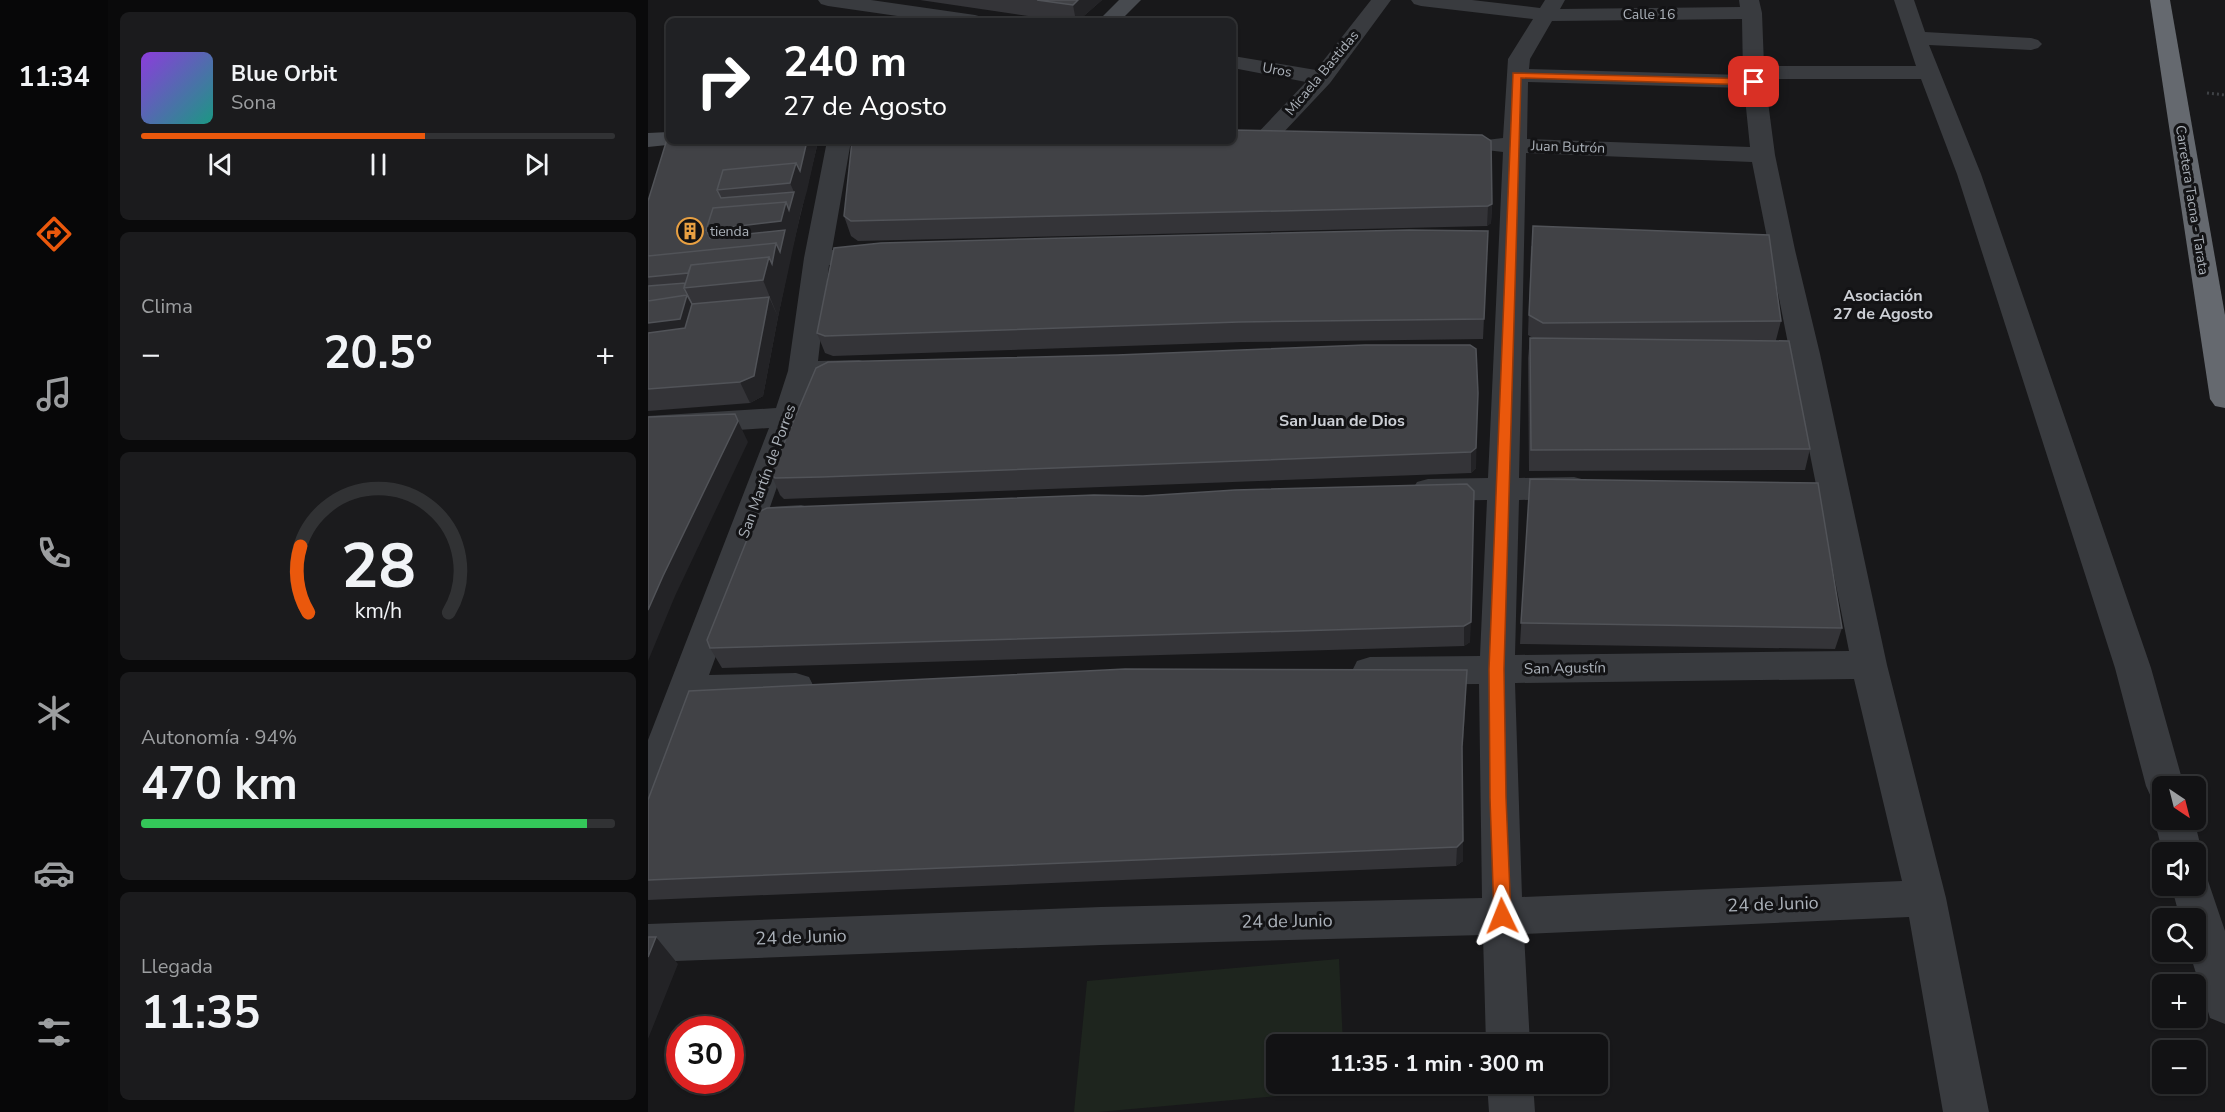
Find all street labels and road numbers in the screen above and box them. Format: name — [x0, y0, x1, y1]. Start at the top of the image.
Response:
street label: Calle 16 — [1623, 5, 1675, 24]
street label: Micaela Bastidas — [1281, 26, 1363, 120]
street label: Uros — [1261, 58, 1293, 82]
street label: Carretera Tacna - Tarata — [2171, 124, 2213, 276]
street label: Juan Butrón — [1530, 136, 1605, 158]
street label: San Martín de Porres — [733, 401, 801, 541]
street label: San Agustín — [1524, 657, 1606, 679]
street label: 24 de Junio — [1727, 890, 1819, 918]
street label: 24 de Junio — [1241, 908, 1333, 934]
street label: 24 de Junio — [755, 923, 847, 951]

